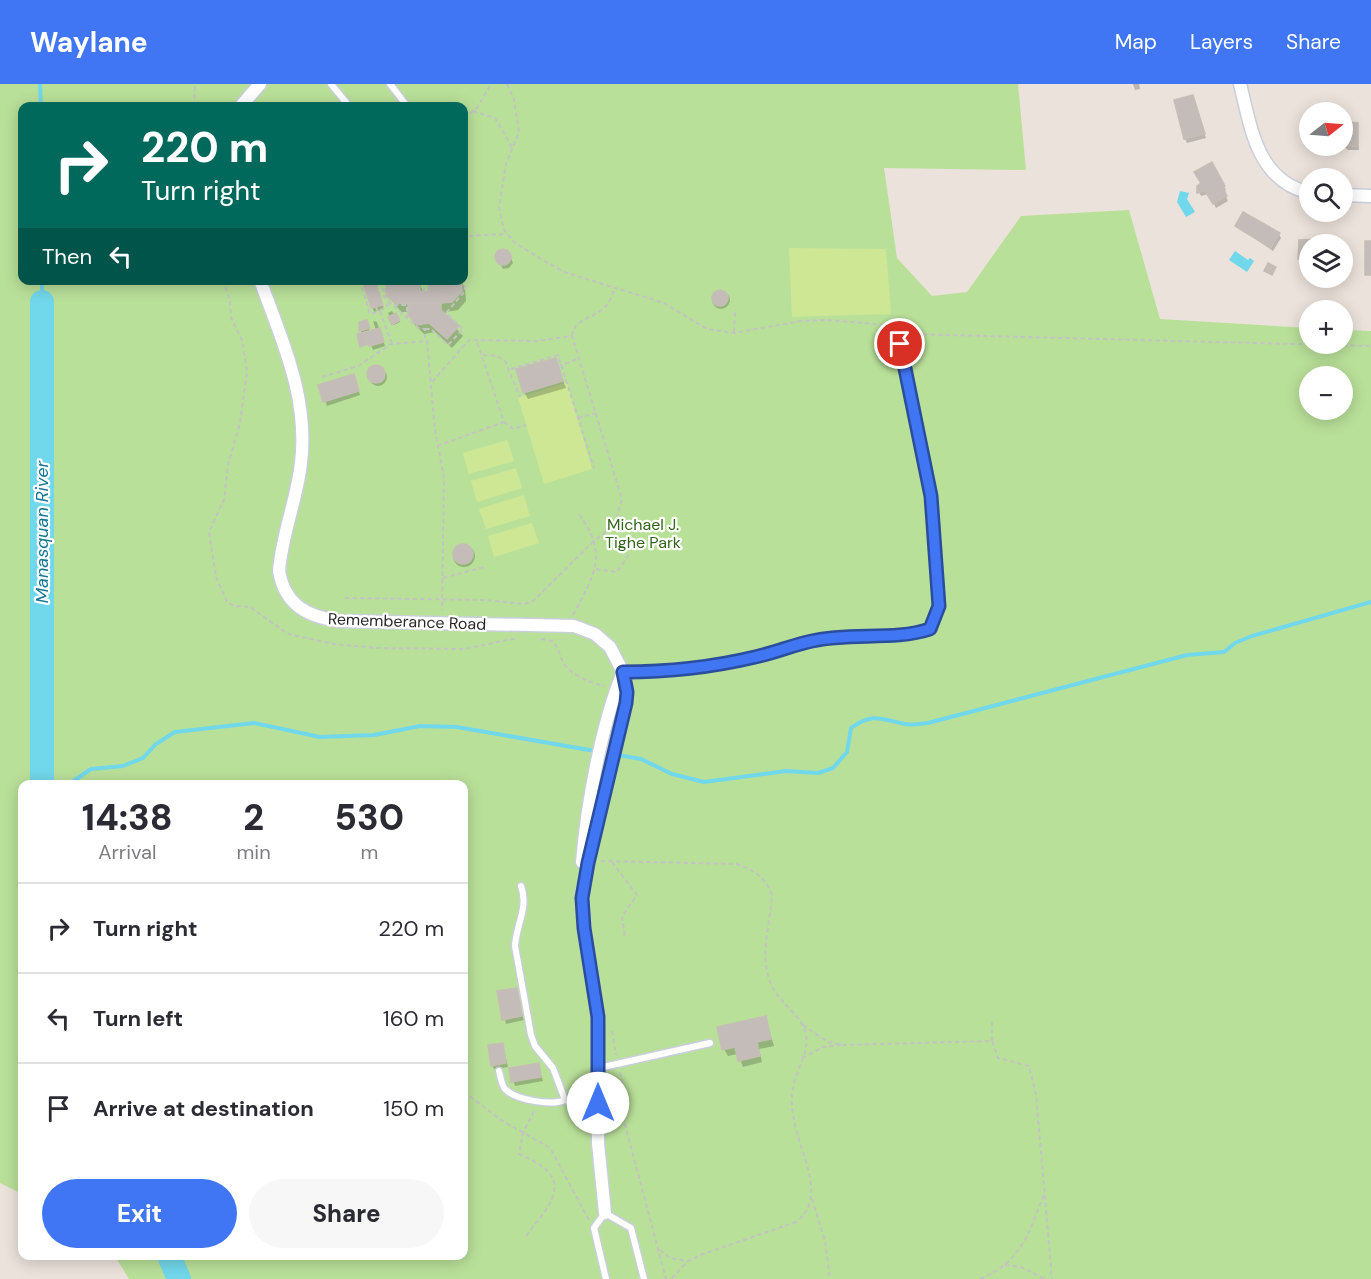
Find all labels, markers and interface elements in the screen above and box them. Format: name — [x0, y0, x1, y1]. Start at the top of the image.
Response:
text: Waylane — [30, 24, 148, 61]
text: Map — [1115, 28, 1157, 56]
text: Layers — [1190, 28, 1253, 56]
text: Share — [1286, 28, 1341, 56]
north arrow — [1299, 102, 1353, 156]
map controls — [1299, 102, 1353, 420]
text: 220 m — [141, 120, 268, 175]
icon: right — [42, 126, 120, 204]
button: search — [1299, 168, 1353, 222]
text: Turn right — [141, 173, 261, 208]
button: layers — [1299, 234, 1353, 288]
icon: left — [104, 240, 137, 273]
text: Then — [42, 242, 92, 271]
button: + — [1299, 300, 1353, 354]
pin — [874, 318, 925, 369]
icon: arrive — [883, 327, 916, 360]
button: − — [1299, 366, 1353, 420]
water label: Manasquan River — [30, 459, 54, 603]
park label: Michael J. Tighe Park — [605, 514, 681, 553]
street label: Rememberance Road — [327, 608, 486, 635]
text: 14:38 — [82, 794, 173, 841]
text: 2 — [243, 794, 264, 841]
text: 530 — [335, 794, 404, 841]
text: Arrival — [98, 839, 156, 865]
text: min — [237, 839, 271, 865]
text: m — [360, 839, 378, 865]
icon: right — [42, 912, 75, 945]
text: Turn right — [93, 914, 198, 943]
text: 220 m — [378, 914, 444, 943]
icon: left — [42, 1002, 75, 1035]
text: Turn left — [93, 1004, 183, 1033]
text: 160 m — [383, 1004, 444, 1033]
position arrow — [566, 1071, 630, 1135]
icon: arrive — [42, 1092, 75, 1125]
text: Arrive at destination — [93, 1094, 314, 1123]
text: 150 m — [383, 1094, 444, 1123]
button: Exit — [42, 1179, 237, 1248]
button: Share — [249, 1179, 444, 1248]

